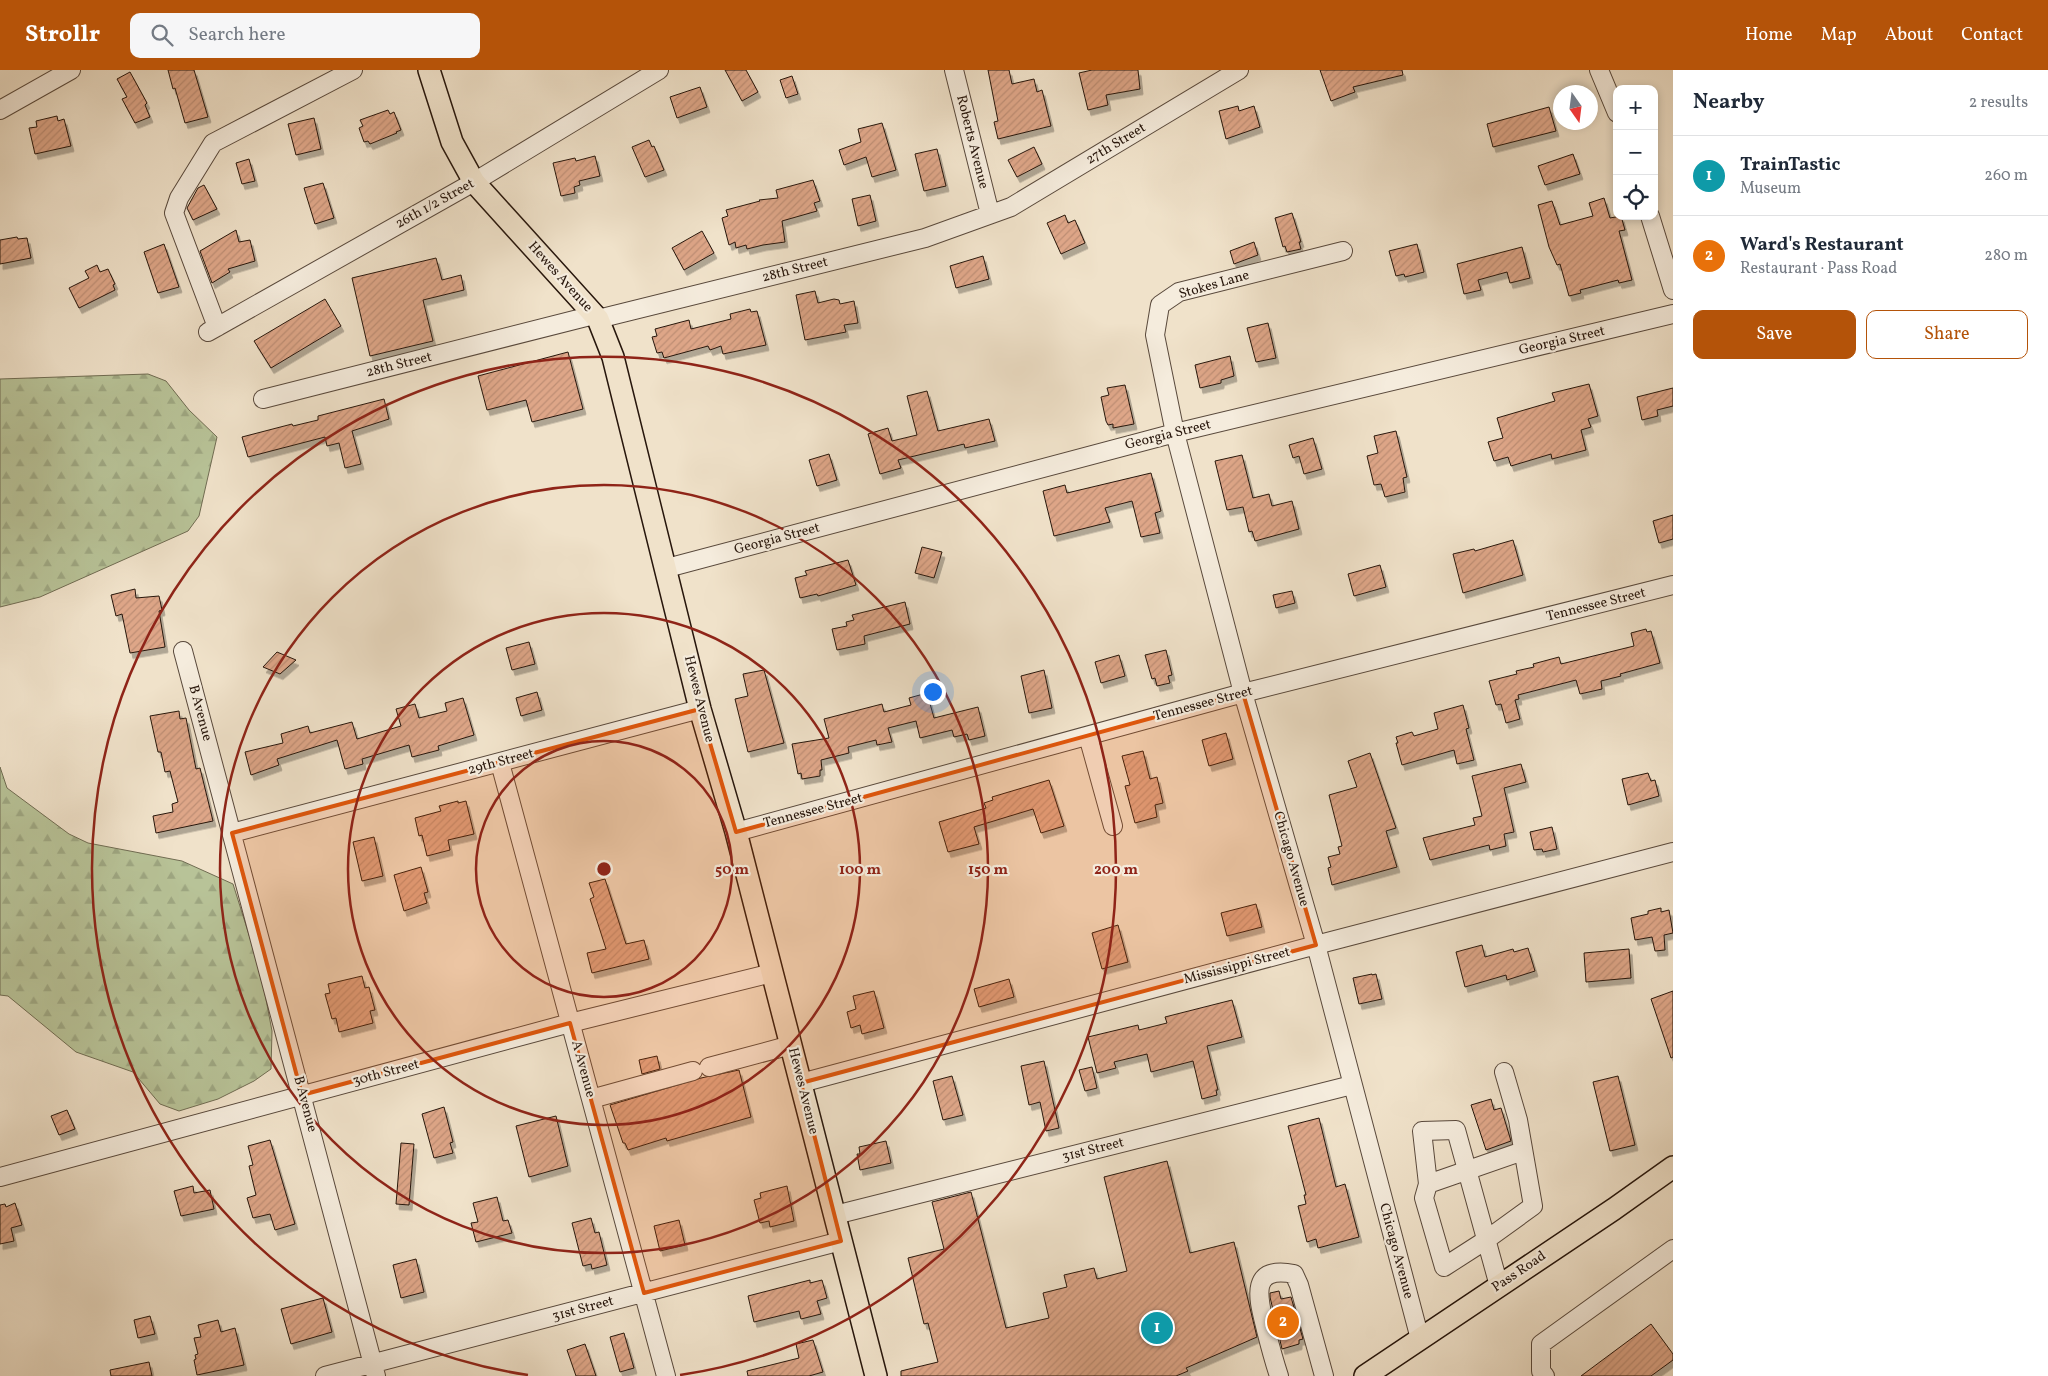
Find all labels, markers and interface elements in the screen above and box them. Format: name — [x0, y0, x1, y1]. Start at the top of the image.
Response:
search box — [130, 13, 480, 58]
text: Strollr — [25, 18, 100, 52]
icon: search — [148, 21, 176, 49]
text: Search here — [188, 22, 286, 48]
text: Home — [1745, 23, 1793, 48]
text: Map — [1821, 23, 1857, 48]
text: About — [1885, 23, 1933, 48]
text: Contact — [1961, 23, 2023, 48]
north arrow — [1553, 85, 1598, 130]
map controls — [1613, 85, 1658, 220]
button: + — [1613, 85, 1658, 130]
text: Nearby — [1693, 88, 1764, 117]
text: 2 results — [1969, 92, 2028, 114]
street label: Roberts Avenue — [951, 93, 993, 191]
street label: 27th Street — [1083, 119, 1150, 169]
button: − — [1613, 130, 1658, 175]
text: TrainTastic — [1740, 152, 1840, 178]
text: 1 — [1706, 165, 1712, 187]
text: 260 m — [1984, 165, 2028, 187]
street label: 26th 1/2 Street — [392, 174, 478, 234]
button: locate — [1613, 175, 1658, 220]
text: Museum — [1740, 178, 1801, 200]
text: Ward's Restaurant — [1740, 232, 1904, 258]
street label: Hewes Avenue — [523, 238, 597, 317]
text: 2 — [1705, 245, 1713, 267]
text: 280 m — [1984, 245, 2028, 267]
street label: 28th Street — [760, 253, 830, 287]
text: Restaurant · Pass Road — [1740, 258, 1897, 280]
street label: Stokes Lane — [1177, 266, 1252, 304]
button: Save — [1693, 310, 1856, 359]
button: Share — [1866, 310, 2028, 359]
street label: Georgia Street — [1517, 322, 1607, 360]
street label: 28th Street — [364, 348, 434, 382]
street label: Georgia Street — [1123, 415, 1213, 455]
street label: Georgia Street — [732, 518, 822, 560]
street label: Tennessee Street — [1544, 583, 1648, 627]
street label: Hewes Avenue — [679, 654, 719, 745]
your location — [920, 679, 946, 705]
street label: Tennessee Street — [1151, 682, 1255, 726]
street label: B Avenue — [183, 683, 217, 743]
street label: 29th Street — [466, 744, 536, 780]
street label: Tennessee Street — [761, 789, 865, 833]
street label: Chicago Avenue — [1268, 809, 1314, 909]
centre of rings — [595, 860, 613, 878]
text: 50 m — [715, 860, 749, 881]
text: 100 m — [839, 860, 882, 881]
text: 150 m — [968, 860, 1008, 881]
text: 200 m — [1094, 860, 1138, 881]
street label: Mississippi Street — [1182, 943, 1292, 989]
street label: A Avenue — [566, 1038, 600, 1100]
street label: Hewes Avenue — [783, 1046, 823, 1137]
street label: 30th Street — [351, 1055, 421, 1091]
street label: B Avenue — [288, 1074, 322, 1134]
street label: 31st Street — [1060, 1133, 1126, 1167]
street label: Chicago Avenue — [1374, 1201, 1418, 1301]
street label: Pass Road — [1488, 1247, 1550, 1297]
street label: 31st Street — [550, 1292, 616, 1326]
pin: 2 — [1267, 1303, 1299, 1341]
pin: 1 — [1141, 1309, 1173, 1347]

